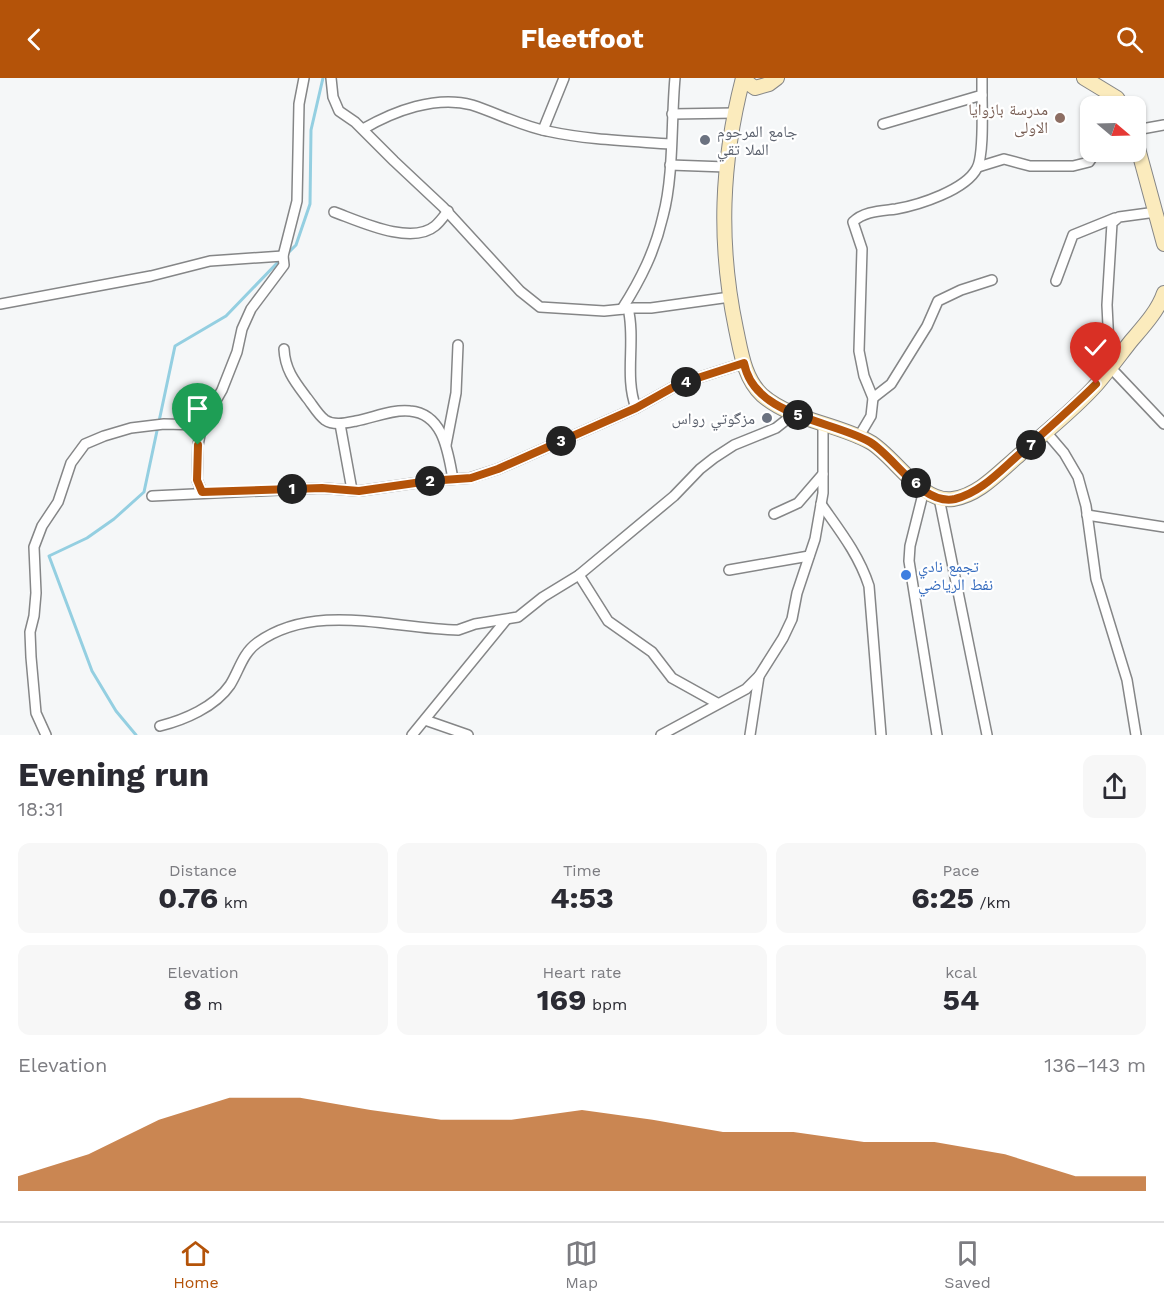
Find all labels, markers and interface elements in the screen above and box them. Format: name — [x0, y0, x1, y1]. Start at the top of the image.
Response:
icon: back — [18, 23, 51, 56]
text: Fleetfoot — [520, 23, 644, 55]
icon: search — [1113, 23, 1146, 56]
north arrow — [1080, 96, 1146, 162]
map controls — [1080, 96, 1146, 162]
place label: مدرسة بازوايا الاولى — [968, 100, 1048, 138]
marker: مدرسة بازوايا الاولى — [1053, 111, 1067, 125]
place label: جامع المرحوم الملا تقي — [717, 122, 797, 162]
marker: جامع المرحوم الملا تقي — [698, 133, 712, 147]
pin — [1070, 322, 1121, 384]
icon: check — [1079, 331, 1112, 364]
pin: 4 — [671, 367, 701, 397]
text: 4 — [681, 372, 691, 391]
pin — [172, 383, 223, 445]
icon: arrive — [181, 392, 214, 425]
pin: 5 — [783, 400, 813, 430]
text: 5 — [793, 405, 803, 424]
place label: مزگوتي رواس — [671, 409, 755, 431]
marker: مزگوتي رواس — [760, 411, 774, 425]
pin: 3 — [546, 426, 576, 456]
pin: 7 — [1016, 430, 1046, 460]
text: 3 — [556, 431, 566, 450]
text: 7 — [1026, 435, 1036, 454]
pin: 2 — [415, 466, 445, 496]
pin: 6 — [901, 468, 931, 498]
text: 2 — [425, 471, 435, 490]
text: 6 — [911, 473, 921, 492]
pin: 1 — [277, 474, 307, 504]
text: 1 — [289, 479, 295, 498]
place label: تجمع نادي نفط الرياضي — [918, 557, 993, 597]
marker: تجمع نادي نفط الرياضي — [899, 568, 913, 582]
text: Evening run — [18, 755, 209, 794]
button: share — [1083, 755, 1146, 818]
text: 18:31 — [18, 797, 64, 821]
text: Distance — [169, 861, 237, 880]
text: Time — [563, 861, 601, 880]
text: Pace — [942, 861, 980, 880]
text: 0.76 — [158, 880, 218, 915]
text: 4:53 — [550, 880, 614, 915]
text: 6:25 — [911, 880, 974, 915]
text: km — [218, 893, 248, 912]
text: /km — [974, 893, 1011, 912]
text: Elevation — [167, 963, 239, 982]
text: Heart rate — [542, 963, 622, 982]
text: kcal — [945, 963, 977, 982]
text: 8 — [183, 982, 202, 1017]
text: 169 — [537, 982, 587, 1017]
text: 54 — [943, 982, 979, 1017]
text: m — [202, 995, 223, 1014]
text: bpm — [587, 995, 627, 1014]
text: Elevation — [18, 1053, 107, 1077]
text: 136–143 m — [1044, 1053, 1146, 1077]
tab: Home — [173, 1237, 219, 1292]
tab: Map — [565, 1237, 598, 1292]
tab: Saved — [944, 1237, 991, 1292]

